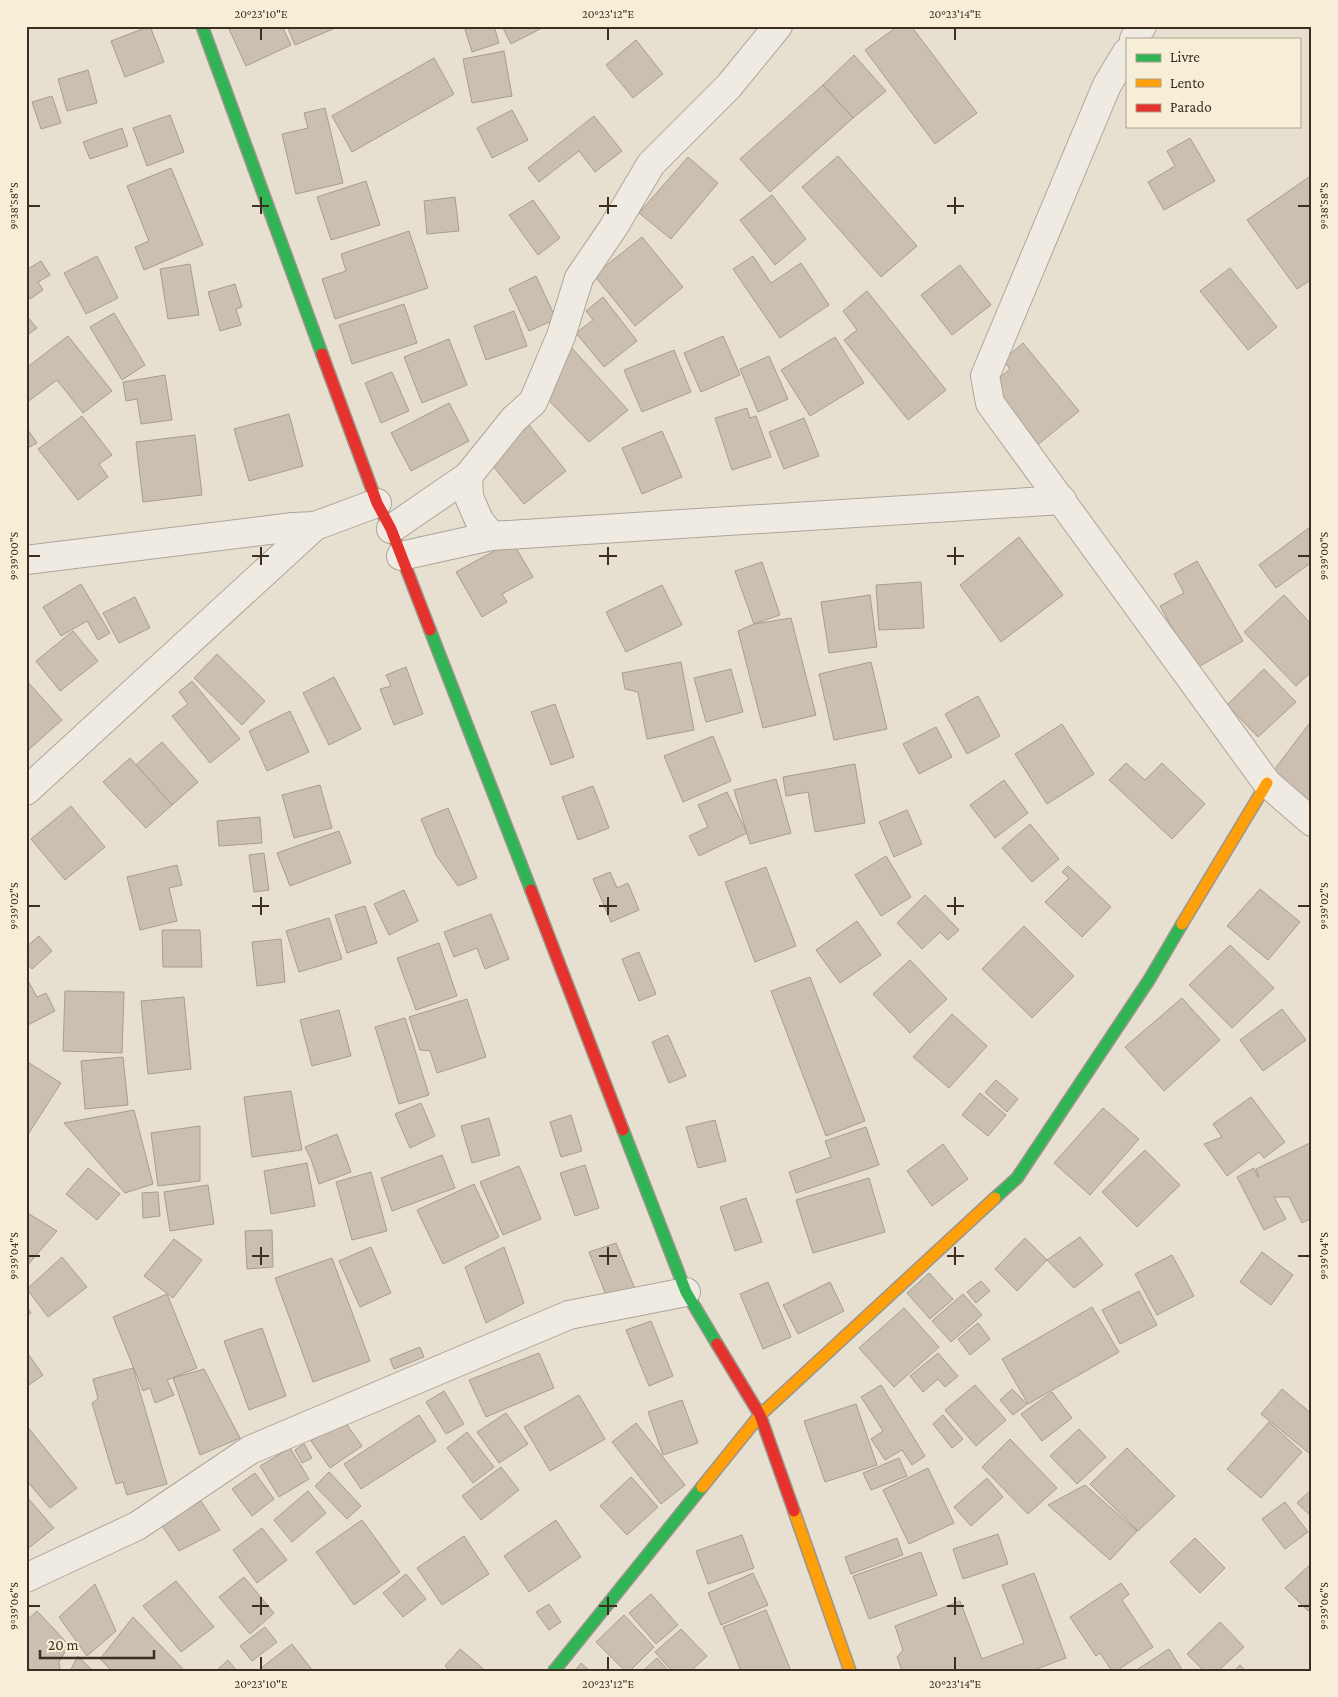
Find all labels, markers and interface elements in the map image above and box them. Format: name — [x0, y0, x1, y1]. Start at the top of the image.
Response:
text: 20°23'10"E — [235, 7, 288, 21]
text: 20°23'12"E — [582, 7, 634, 21]
text: 20°23'14"E — [929, 7, 982, 21]
legend — [1126, 38, 1300, 128]
text: Livre — [1170, 49, 1200, 65]
text: Lento — [1170, 75, 1204, 91]
text: Parado — [1170, 99, 1212, 115]
text: 9°38'58"S — [7, 182, 21, 230]
text: 9°38'58"S — [1317, 182, 1331, 230]
text: 9°39'00"S — [7, 531, 21, 580]
text: 9°39'00"S — [1317, 531, 1331, 580]
text: 9°39'02"S — [7, 882, 21, 930]
text: 9°39'02"S — [1317, 882, 1331, 930]
text: 9°39'04"S — [7, 1232, 21, 1280]
text: 9°39'04"S — [1317, 1232, 1331, 1280]
text: 9°39'06"S — [7, 1582, 21, 1630]
text: 9°39'06"S — [1317, 1582, 1331, 1630]
scale bar — [40, 1627, 154, 1659]
text: 20 m — [48, 1637, 79, 1653]
text: 20°23'10"E — [235, 1677, 288, 1691]
text: 20°23'12"E — [582, 1677, 634, 1691]
text: 20°23'14"E — [929, 1677, 982, 1691]

